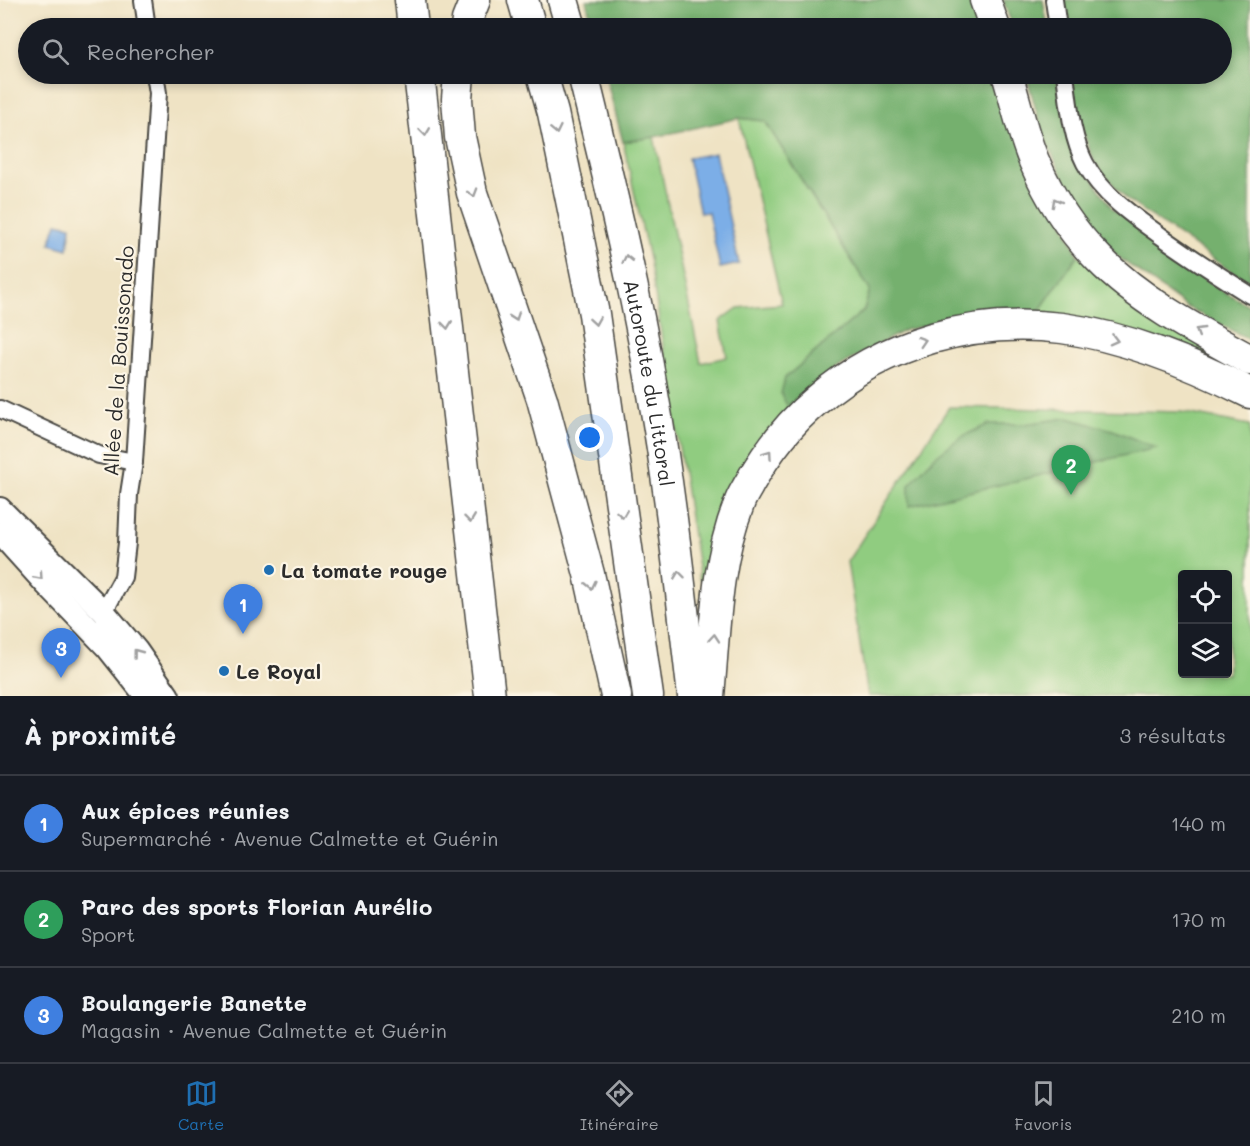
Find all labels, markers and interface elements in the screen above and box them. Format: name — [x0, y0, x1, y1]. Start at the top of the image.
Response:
search box — [18, 18, 1232, 84]
icon: search — [39, 35, 72, 68]
text: Rechercher — [87, 37, 215, 66]
one-way arrow — [549, 125, 562, 135]
one-way arrow — [418, 127, 431, 136]
one-way arrow — [466, 187, 478, 198]
one-way arrow — [1052, 198, 1063, 209]
street label: Allée de la Bouissonado — [97, 245, 139, 477]
one-way arrow — [621, 254, 634, 264]
street label: Autoroute du Littoral — [618, 277, 680, 488]
one-way arrow — [507, 311, 520, 322]
one-way arrow — [589, 317, 601, 326]
one-way arrow — [441, 321, 453, 330]
one-way arrow — [1195, 326, 1205, 338]
one-way arrow — [1109, 333, 1119, 345]
one-way arrow — [916, 335, 927, 348]
your location — [575, 423, 604, 452]
pin: 2 — [1052, 446, 1090, 495]
one-way arrow — [761, 449, 772, 460]
one-way arrow — [616, 510, 628, 519]
one-way arrow — [463, 515, 476, 524]
place label: La tomate rouge — [281, 557, 447, 583]
marker: La tomate rouge — [262, 563, 276, 577]
one-way arrow — [32, 570, 43, 580]
map controls — [1178, 570, 1232, 678]
button: locate — [1178, 570, 1232, 624]
one-way arrow — [673, 571, 685, 580]
one-way arrow — [584, 580, 597, 590]
pin: 1 — [224, 584, 262, 634]
button: layers — [1178, 624, 1232, 678]
pin: 3 — [42, 628, 80, 678]
one-way arrow — [707, 633, 720, 642]
one-way arrow — [133, 649, 144, 660]
place label: Le Royal — [236, 658, 321, 684]
marker: Le Royal — [217, 664, 231, 678]
text: À proximité — [24, 718, 176, 752]
text: 3 résultats — [1120, 722, 1226, 748]
text: Aux épices réunies — [81, 796, 290, 825]
text: 1 — [39, 810, 48, 836]
text: 140 m — [1171, 810, 1226, 836]
text: Supermarché · Avenue Calmette et Guérin — [81, 825, 498, 851]
text: Parc des sports Florian Aurélio — [81, 892, 432, 921]
text: 2 — [38, 906, 49, 932]
text: 170 m — [1171, 906, 1226, 932]
text: Sport — [81, 921, 135, 947]
text: Boulangerie Banette — [81, 988, 307, 1017]
text: 3 — [38, 1002, 50, 1028]
text: 210 m — [1171, 1002, 1226, 1028]
text: Magasin · Avenue Calmette et Guérin — [81, 1017, 447, 1043]
tab: Carte — [178, 1077, 224, 1134]
tab: Itinéraire — [580, 1077, 659, 1134]
tab: Favoris — [1014, 1077, 1072, 1134]

